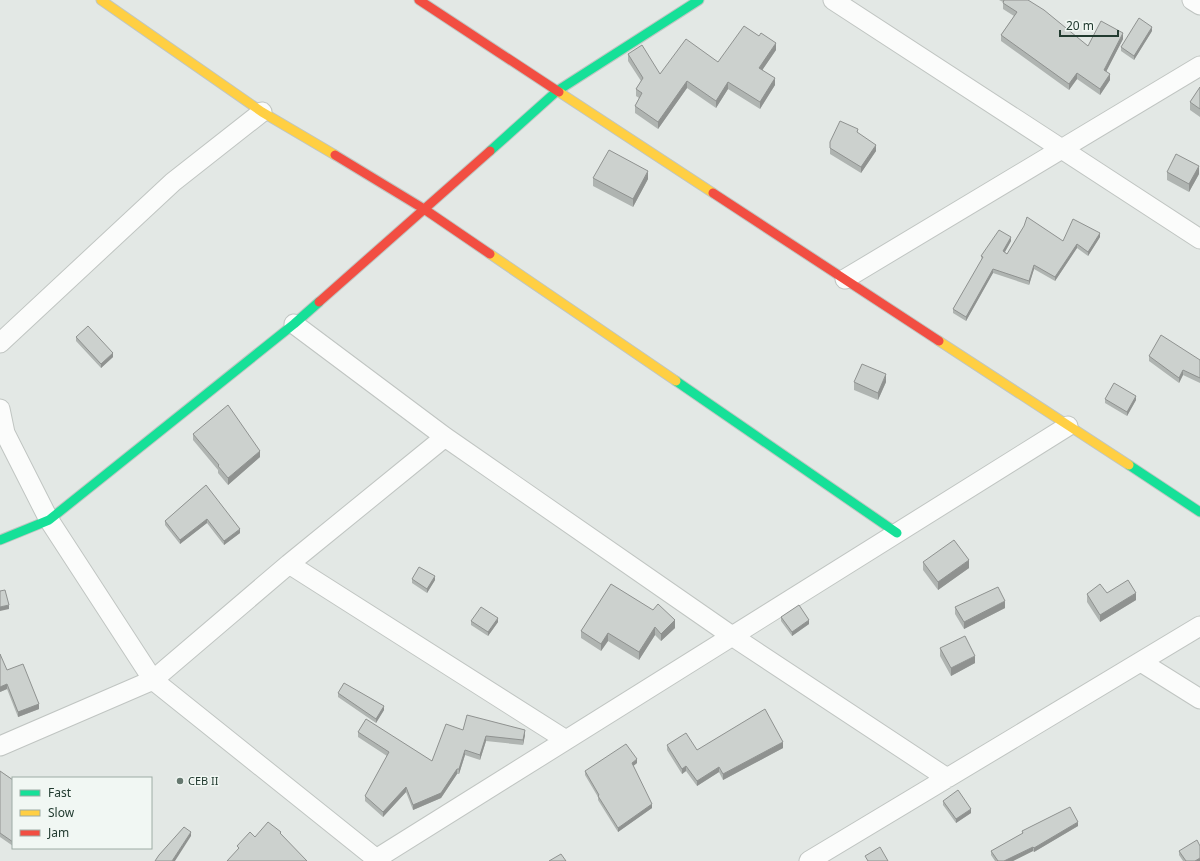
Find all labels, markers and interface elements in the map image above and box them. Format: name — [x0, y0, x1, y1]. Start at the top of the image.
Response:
scale bar — [1060, 12, 1118, 38]
text: 20 m — [1066, 17, 1094, 34]
place label: CEB II — [188, 773, 219, 788]
marker: CEB II — [175, 776, 185, 786]
legend — [12, 777, 152, 849]
text: Fast — [48, 784, 72, 801]
text: Slow — [48, 804, 75, 821]
text: Jam — [47, 824, 69, 841]

